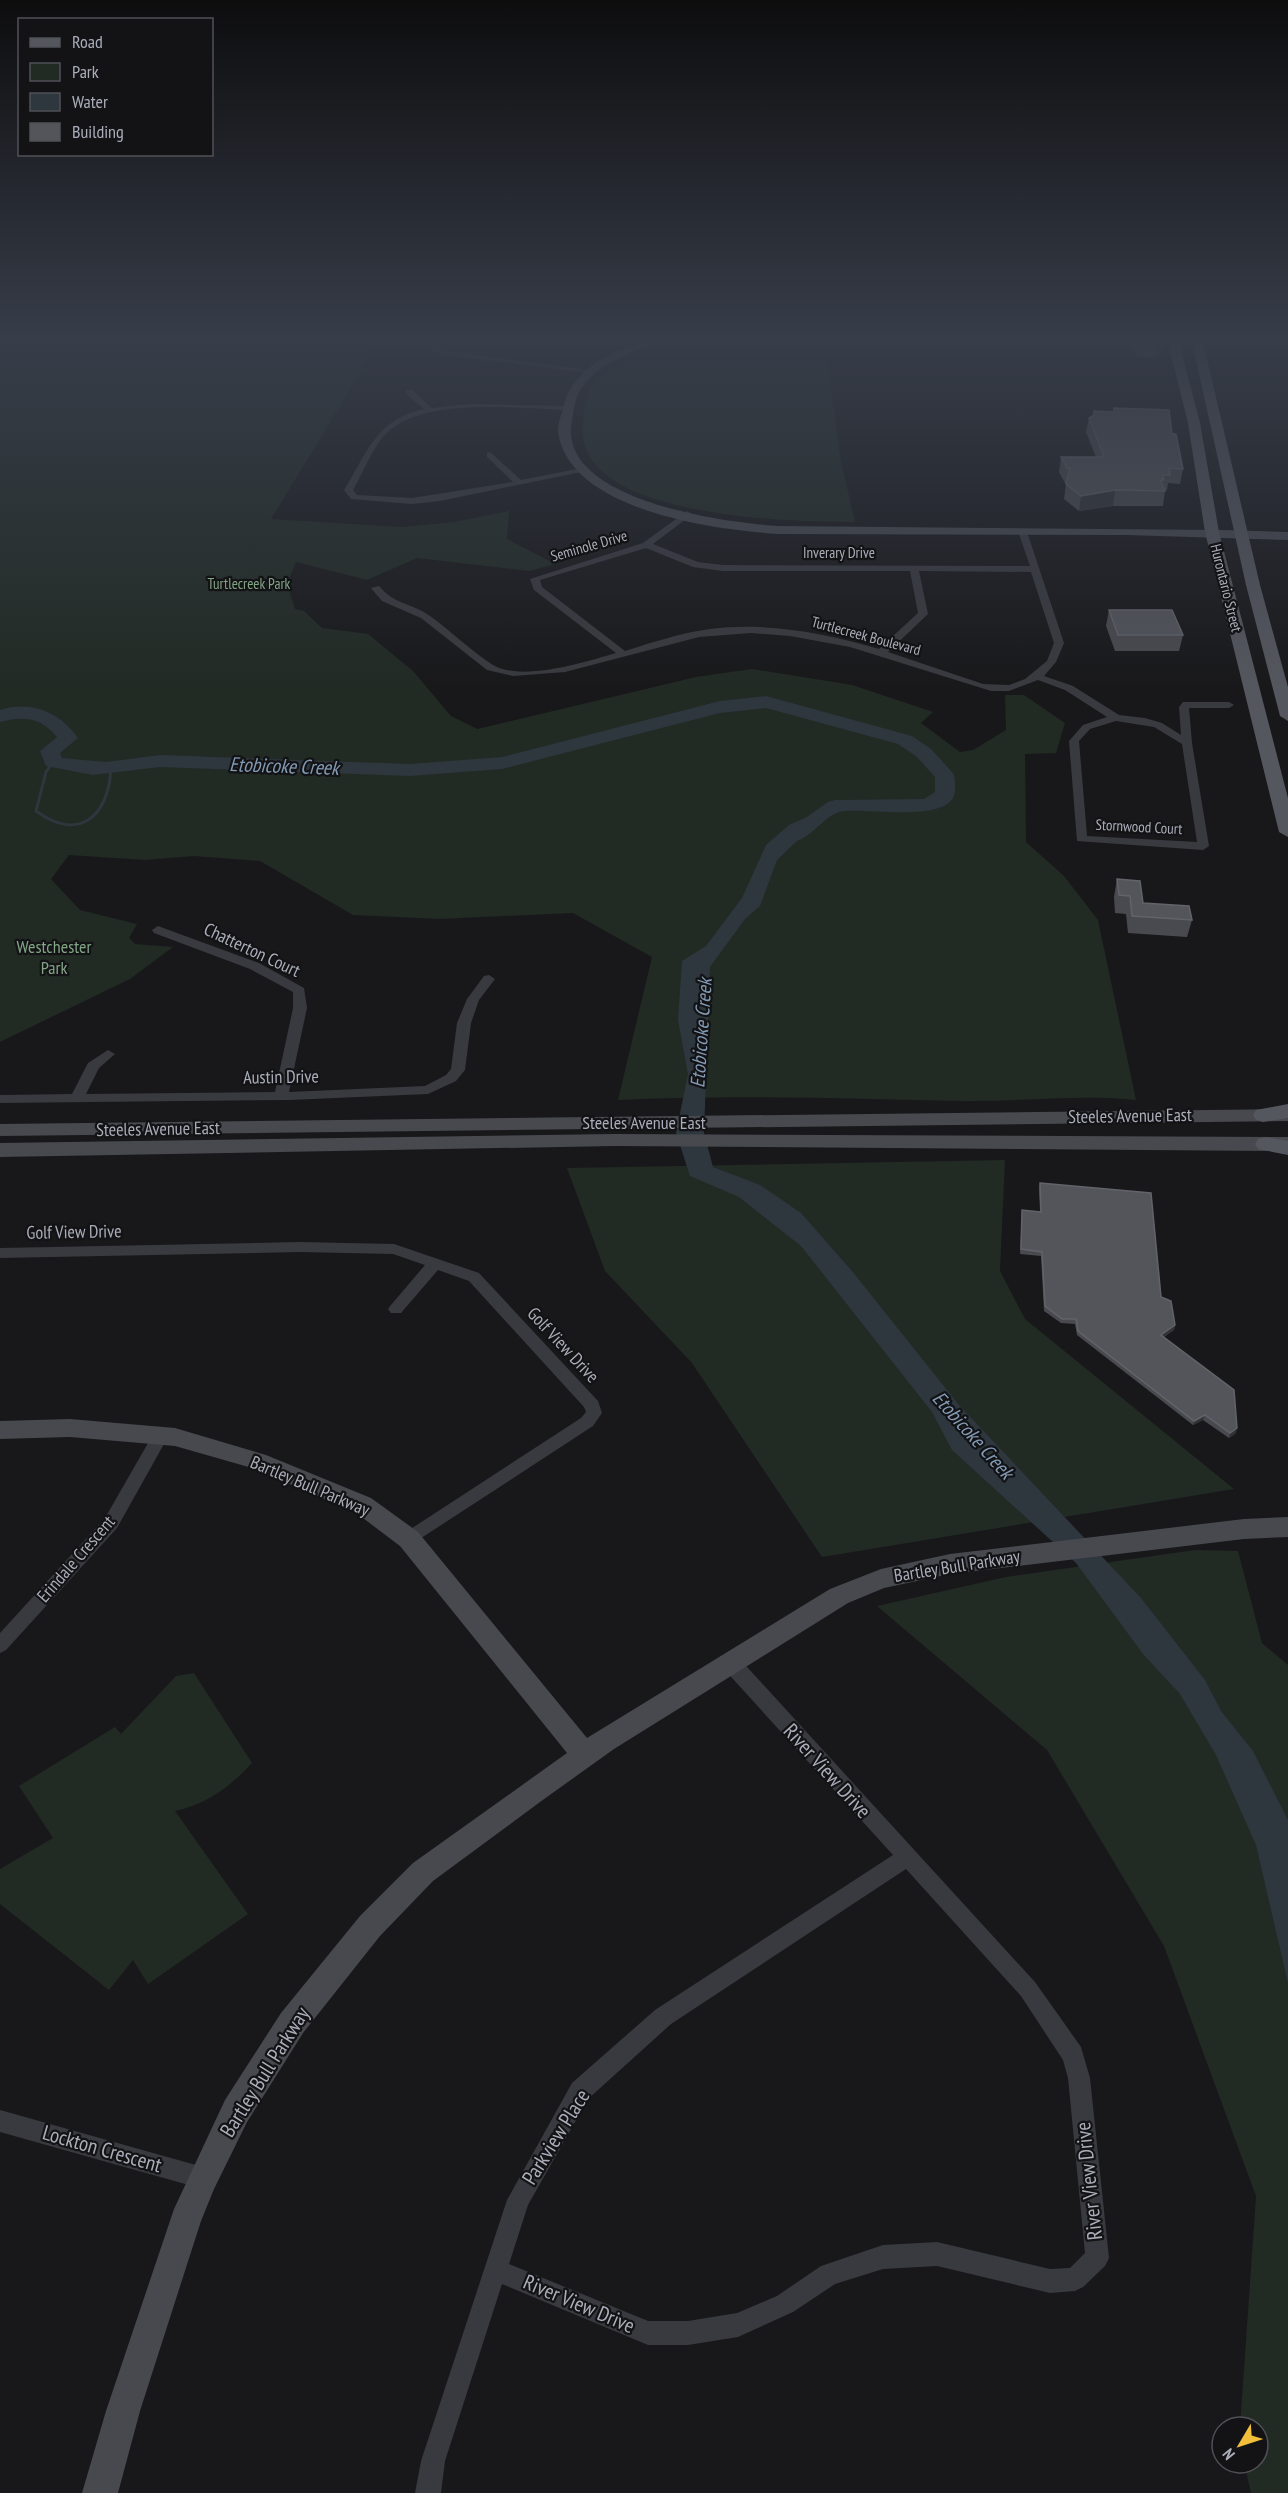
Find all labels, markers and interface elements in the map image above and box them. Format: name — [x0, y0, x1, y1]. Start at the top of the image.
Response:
legend — [18, 18, 213, 156]
text: Road — [72, 30, 103, 53]
text: Park — [72, 60, 99, 83]
text: Water — [72, 90, 108, 113]
text: Building — [72, 120, 124, 143]
street label: Seminole Drive — [548, 526, 629, 566]
street label: Hurontario Street — [1206, 542, 1247, 634]
street label: Inverary Drive — [803, 543, 875, 562]
park label: Turtlecreek Park — [208, 574, 291, 593]
street label: Turtlecreek Boulevard — [809, 612, 923, 659]
water label: Etobicoke Creek — [229, 751, 341, 781]
street label: Stornwood Court — [1095, 815, 1183, 838]
street label: Chatterton Court — [200, 917, 304, 982]
park label: Westchester Park — [17, 935, 91, 979]
water label: Etobicoke Creek — [684, 975, 718, 1089]
street label: Austin Drive — [243, 1064, 319, 1089]
street label: Steeles Avenue East — [1068, 1103, 1192, 1128]
street label: Steeles Avenue East — [582, 1111, 706, 1134]
street label: Steeles Avenue East — [96, 1116, 220, 1141]
street label: Golf View Drive — [26, 1219, 122, 1244]
street label: Golf View Drive — [523, 1302, 604, 1387]
water label: Etobicoke Creek — [927, 1386, 1021, 1486]
street label: Bartley Bull Parkway — [247, 1450, 373, 1521]
street label: Erindale Crescent — [32, 1510, 120, 1607]
street label: Bartley Bull Parkway — [892, 1544, 1022, 1587]
street label: River View Drive — [778, 1718, 877, 1824]
street label: Bartley Bull Parkway — [214, 2002, 315, 2142]
street label: Parkview Place — [516, 2084, 595, 2189]
street label: Lockton Crescent — [40, 2119, 165, 2178]
street label: River View Drive — [1069, 2121, 1108, 2241]
street label: River View Drive — [519, 2268, 639, 2339]
north arrow — [1210, 2415, 1270, 2475]
text: N — [1218, 2445, 1239, 2464]

